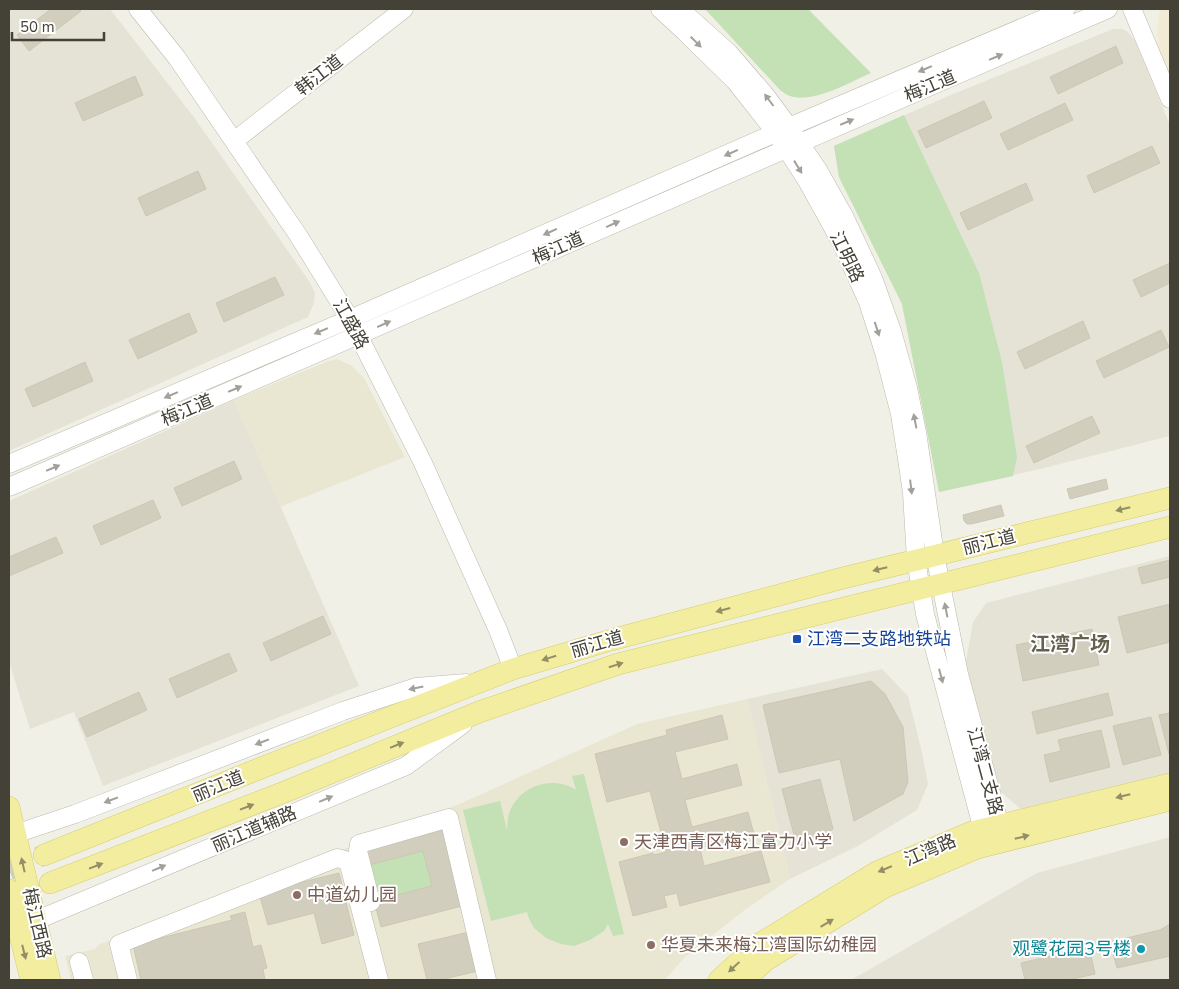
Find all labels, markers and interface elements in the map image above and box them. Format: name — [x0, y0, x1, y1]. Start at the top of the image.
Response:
scale bar — [12, 10, 105, 42]
text: 50 m — [20, 17, 55, 37]
one-way arrow — [689, 36, 701, 48]
street label: 韩江道 — [290, 49, 348, 101]
one-way arrow — [989, 53, 1003, 61]
street label: 梅江道 — [900, 64, 960, 108]
one-way arrow — [917, 65, 932, 73]
one-way arrow — [764, 94, 775, 107]
one-way arrow — [840, 117, 854, 125]
one-way arrow — [724, 149, 738, 157]
one-way arrow — [793, 161, 803, 174]
one-way arrow — [606, 220, 620, 228]
street label: 梅江道 — [528, 226, 588, 270]
street label: 江明路 — [824, 227, 870, 287]
one-way arrow — [543, 228, 557, 236]
street label: 江盛路 — [327, 295, 375, 353]
one-way arrow — [377, 320, 391, 328]
one-way arrow — [873, 321, 881, 336]
one-way arrow — [314, 328, 328, 336]
one-way arrow — [228, 385, 242, 393]
street label: 梅江道 — [157, 388, 217, 432]
one-way arrow — [163, 391, 178, 399]
one-way arrow — [910, 412, 918, 428]
one-way arrow — [46, 463, 61, 471]
one-way arrow — [907, 480, 915, 496]
one-way arrow — [1115, 505, 1130, 513]
street label: 丽江道 — [960, 524, 1018, 560]
one-way arrow — [873, 565, 888, 573]
one-way arrow — [942, 601, 950, 617]
one-way arrow — [715, 606, 730, 614]
street label: 丽江道 — [568, 625, 626, 663]
place label: 江湾二支路地铁站 — [807, 627, 951, 651]
district label: 江湾广场 — [1030, 631, 1110, 658]
marker: 江湾二支路地铁站 — [791, 633, 803, 645]
one-way arrow — [542, 655, 557, 663]
one-way arrow — [608, 661, 623, 669]
one-way arrow — [937, 668, 945, 683]
one-way arrow — [407, 685, 423, 693]
street label: 江湾二支路 — [962, 724, 1008, 818]
one-way arrow — [255, 739, 270, 746]
one-way arrow — [390, 741, 405, 749]
street label: 丽江道 — [188, 765, 248, 807]
one-way arrow — [1115, 792, 1130, 800]
one-way arrow — [319, 795, 333, 803]
one-way arrow — [103, 796, 118, 804]
street label: 丽江道辅路 — [208, 800, 300, 858]
one-way arrow — [240, 802, 254, 810]
street label: 江湾路 — [900, 828, 960, 872]
place label: 天津西青区梅江富力小学 — [634, 830, 832, 854]
one-way arrow — [1015, 833, 1030, 841]
marker: 天津西青区梅江富力小学 — [618, 836, 630, 848]
one-way arrow — [19, 857, 27, 872]
one-way arrow — [88, 862, 103, 869]
one-way arrow — [152, 864, 167, 872]
one-way arrow — [877, 865, 892, 873]
place label: 中道幼儿园 — [307, 883, 397, 907]
street label: 梅江西路 — [17, 885, 57, 961]
marker: 中道幼儿园 — [291, 889, 303, 901]
one-way arrow — [820, 918, 833, 927]
place label: 华夏未来梅江湾国际幼稚园 — [661, 933, 877, 957]
place label: 观鹭花园3号楼 — [1012, 937, 1131, 961]
marker: 华夏未来梅江湾国际幼稚园 — [645, 939, 657, 951]
marker: 观鹭花园3号楼 — [1135, 943, 1147, 955]
one-way arrow — [20, 945, 28, 960]
one-way arrow — [729, 961, 741, 973]

